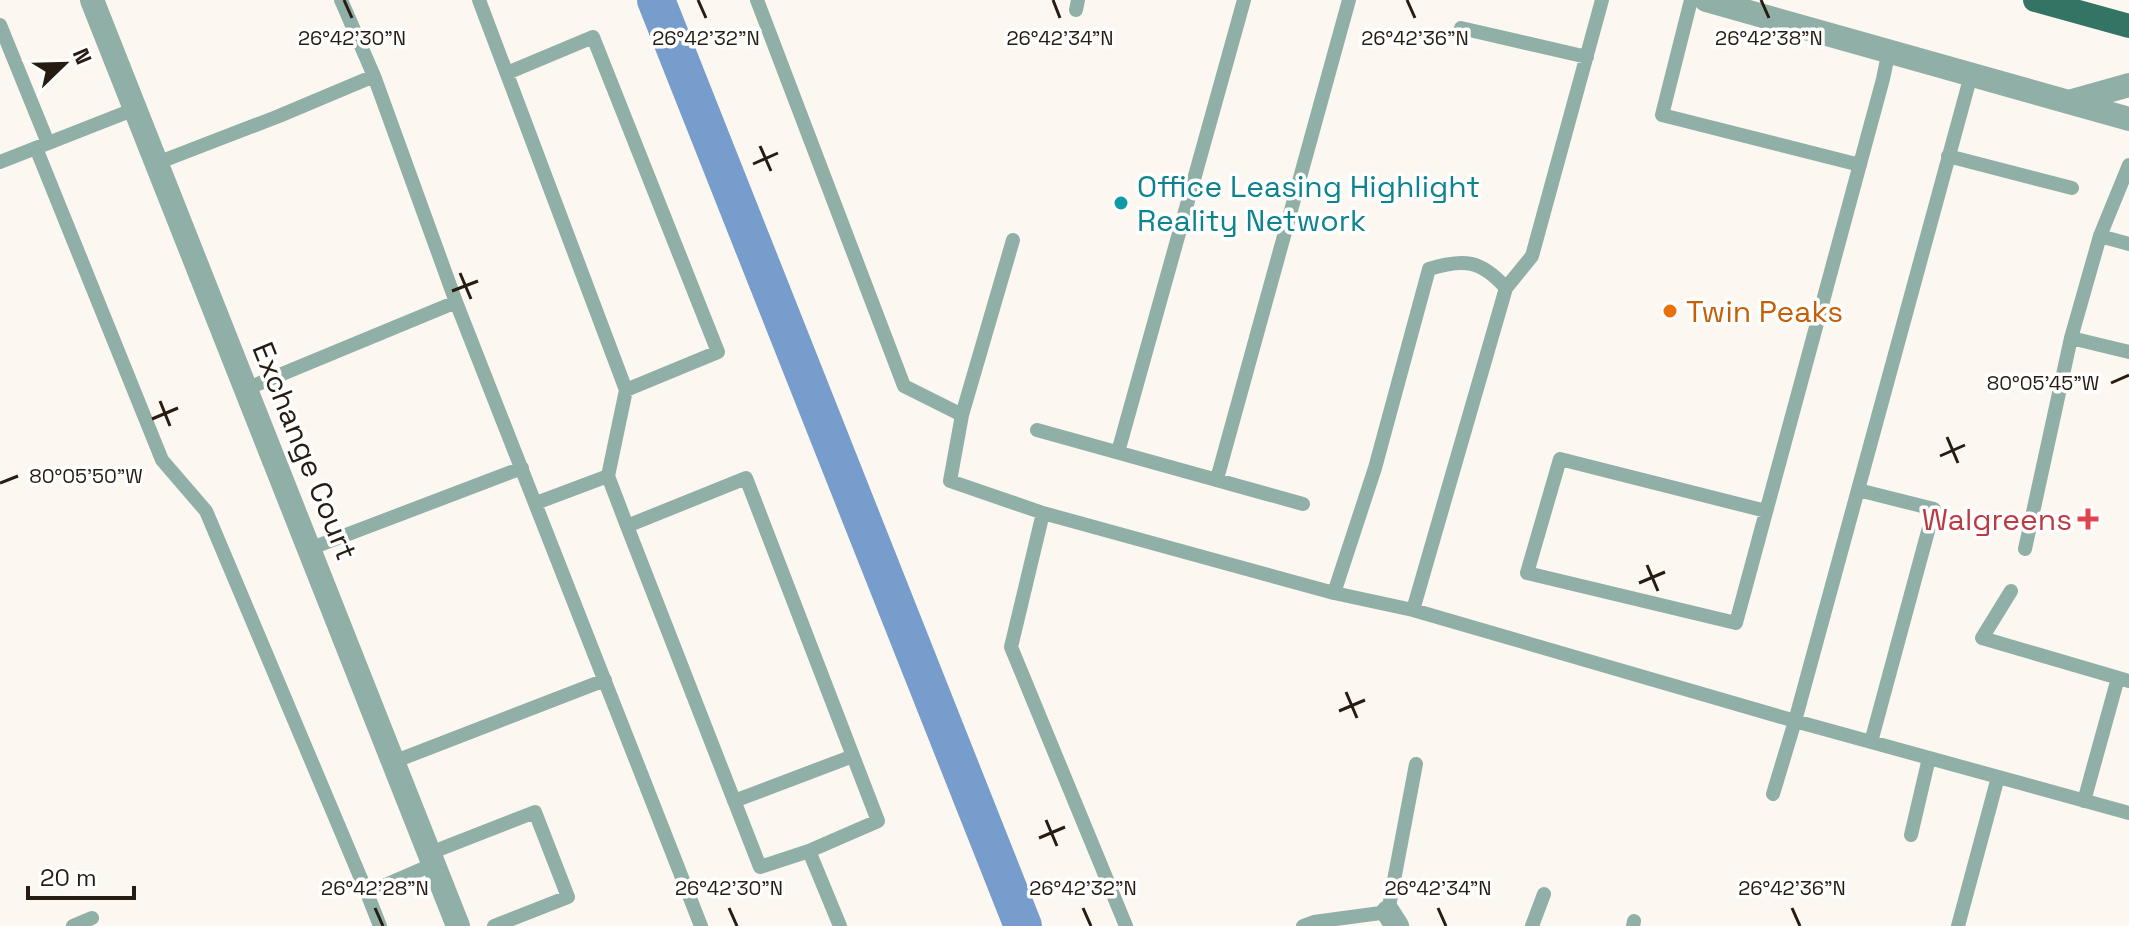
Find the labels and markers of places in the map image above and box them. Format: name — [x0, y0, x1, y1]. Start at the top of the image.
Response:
place label: Office Leasing Highlight Reality Network — [1137, 167, 1480, 240]
marker: Office Leasing Highlight Reality Network — [1112, 194, 1130, 212]
place label: Twin Peaks — [1686, 292, 1843, 331]
marker: Twin Peaks — [1661, 302, 1679, 320]
place label: Walgreens — [1922, 500, 2072, 539]
marker: Walgreens — [2079, 510, 2097, 528]

